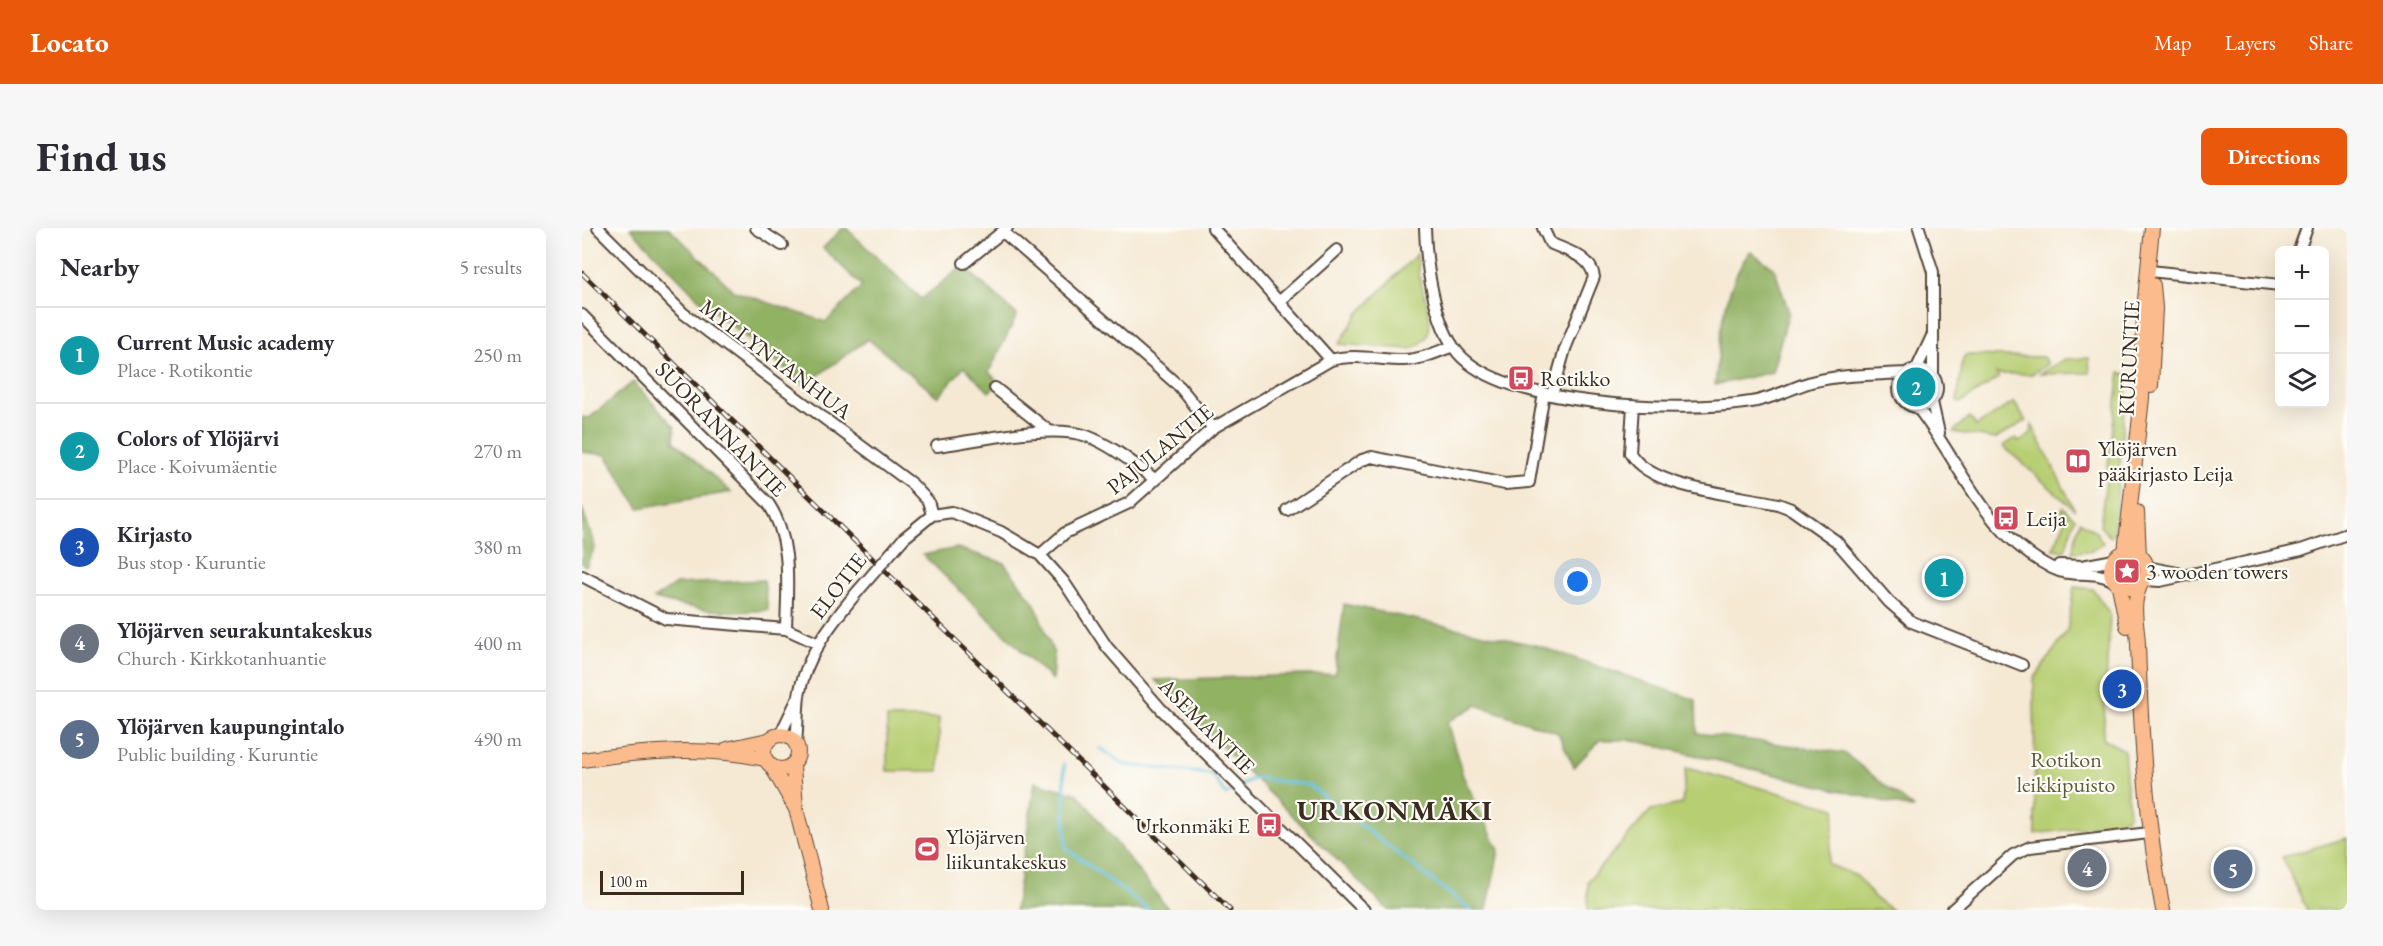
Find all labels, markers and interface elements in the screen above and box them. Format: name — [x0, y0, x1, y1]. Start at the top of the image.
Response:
text: Locato — [30, 24, 109, 60]
text: Map — [2154, 29, 2192, 56]
text: Layers — [2225, 29, 2276, 56]
text: Share — [2309, 29, 2353, 56]
button: Directions — [2201, 128, 2347, 185]
text: Find us — [36, 129, 167, 184]
map controls — [2275, 246, 2329, 408]
button: + — [2275, 246, 2329, 300]
text: Nearby — [60, 250, 140, 284]
text: 5 results — [459, 254, 522, 280]
street label: MYLLYNTANHUA — [694, 292, 858, 426]
street label: KURUNTIE — [2112, 300, 2146, 416]
button: − — [2275, 300, 2329, 354]
text: Current Music academy — [117, 328, 334, 357]
text: 1 — [74, 342, 85, 368]
text: 250 m — [474, 342, 522, 368]
button: layers — [2275, 354, 2329, 408]
street label: SUORANNANTIE — [649, 355, 793, 503]
text: Place · Rotikontie — [117, 357, 253, 383]
bus stop icon: Rotikko — [1506, 363, 1536, 393]
place label: Rotikko — [1540, 364, 1611, 393]
pin: 2 — [1896, 364, 1936, 410]
street label: PAJULANTIE — [1101, 397, 1219, 501]
text: Colors of Ylöjärvi — [117, 424, 279, 453]
place label: Ylöjärven pääkirjasto Leija — [2098, 434, 2233, 488]
text: 2 — [74, 438, 85, 464]
text: 270 m — [474, 438, 522, 464]
library icon: Ylöjärven pääkirjasto Leija — [2063, 446, 2093, 476]
text: Place · Koivumäentie — [117, 453, 277, 479]
bus stop icon: Leija — [1991, 503, 2021, 533]
place label: Leija — [2026, 504, 2067, 533]
text: Kirjasto — [117, 520, 192, 549]
text: 3 — [74, 534, 85, 560]
text: 380 m — [474, 534, 522, 560]
street label: ELOTIE — [803, 547, 873, 625]
text: Bus stop · Kuruntie — [117, 549, 266, 575]
pin: 1 — [1924, 556, 1964, 600]
place icon: 3 wooden towers — [2112, 556, 2142, 586]
place label: 3 wooden towers — [2146, 557, 2288, 586]
your location — [1563, 567, 1592, 596]
text: Ylöjärven seurakuntakeskus — [117, 616, 372, 645]
text: 4 — [74, 630, 85, 656]
text: 400 m — [474, 630, 522, 656]
text: Church · Kirkkotanhuantie — [117, 645, 326, 671]
pin: 3 — [2102, 666, 2142, 712]
street label: ASEMANTIE — [1152, 671, 1261, 780]
text: Ylöjärven kaupungintalo — [117, 712, 344, 741]
text: 5 — [74, 726, 85, 752]
text: 490 m — [474, 726, 522, 752]
text: Public building · Kuruntie — [117, 741, 318, 767]
park label: Rotikon leikkipuisto — [2017, 745, 2115, 799]
district label: URKONMÄKI — [1297, 792, 1493, 828]
bus stop icon: Urkonmäki E — [1254, 810, 1284, 840]
place label: Urkonmäki E — [1135, 811, 1250, 840]
place label: Ylöjärven liikuntakeskus — [946, 822, 1066, 876]
sports icon: Ylöjärven liikuntakeskus — [912, 834, 942, 864]
pin: 4 — [2068, 846, 2106, 890]
pin: 5 — [2214, 846, 2252, 892]
scale bar — [600, 868, 744, 896]
text: 100 m — [609, 871, 648, 892]

